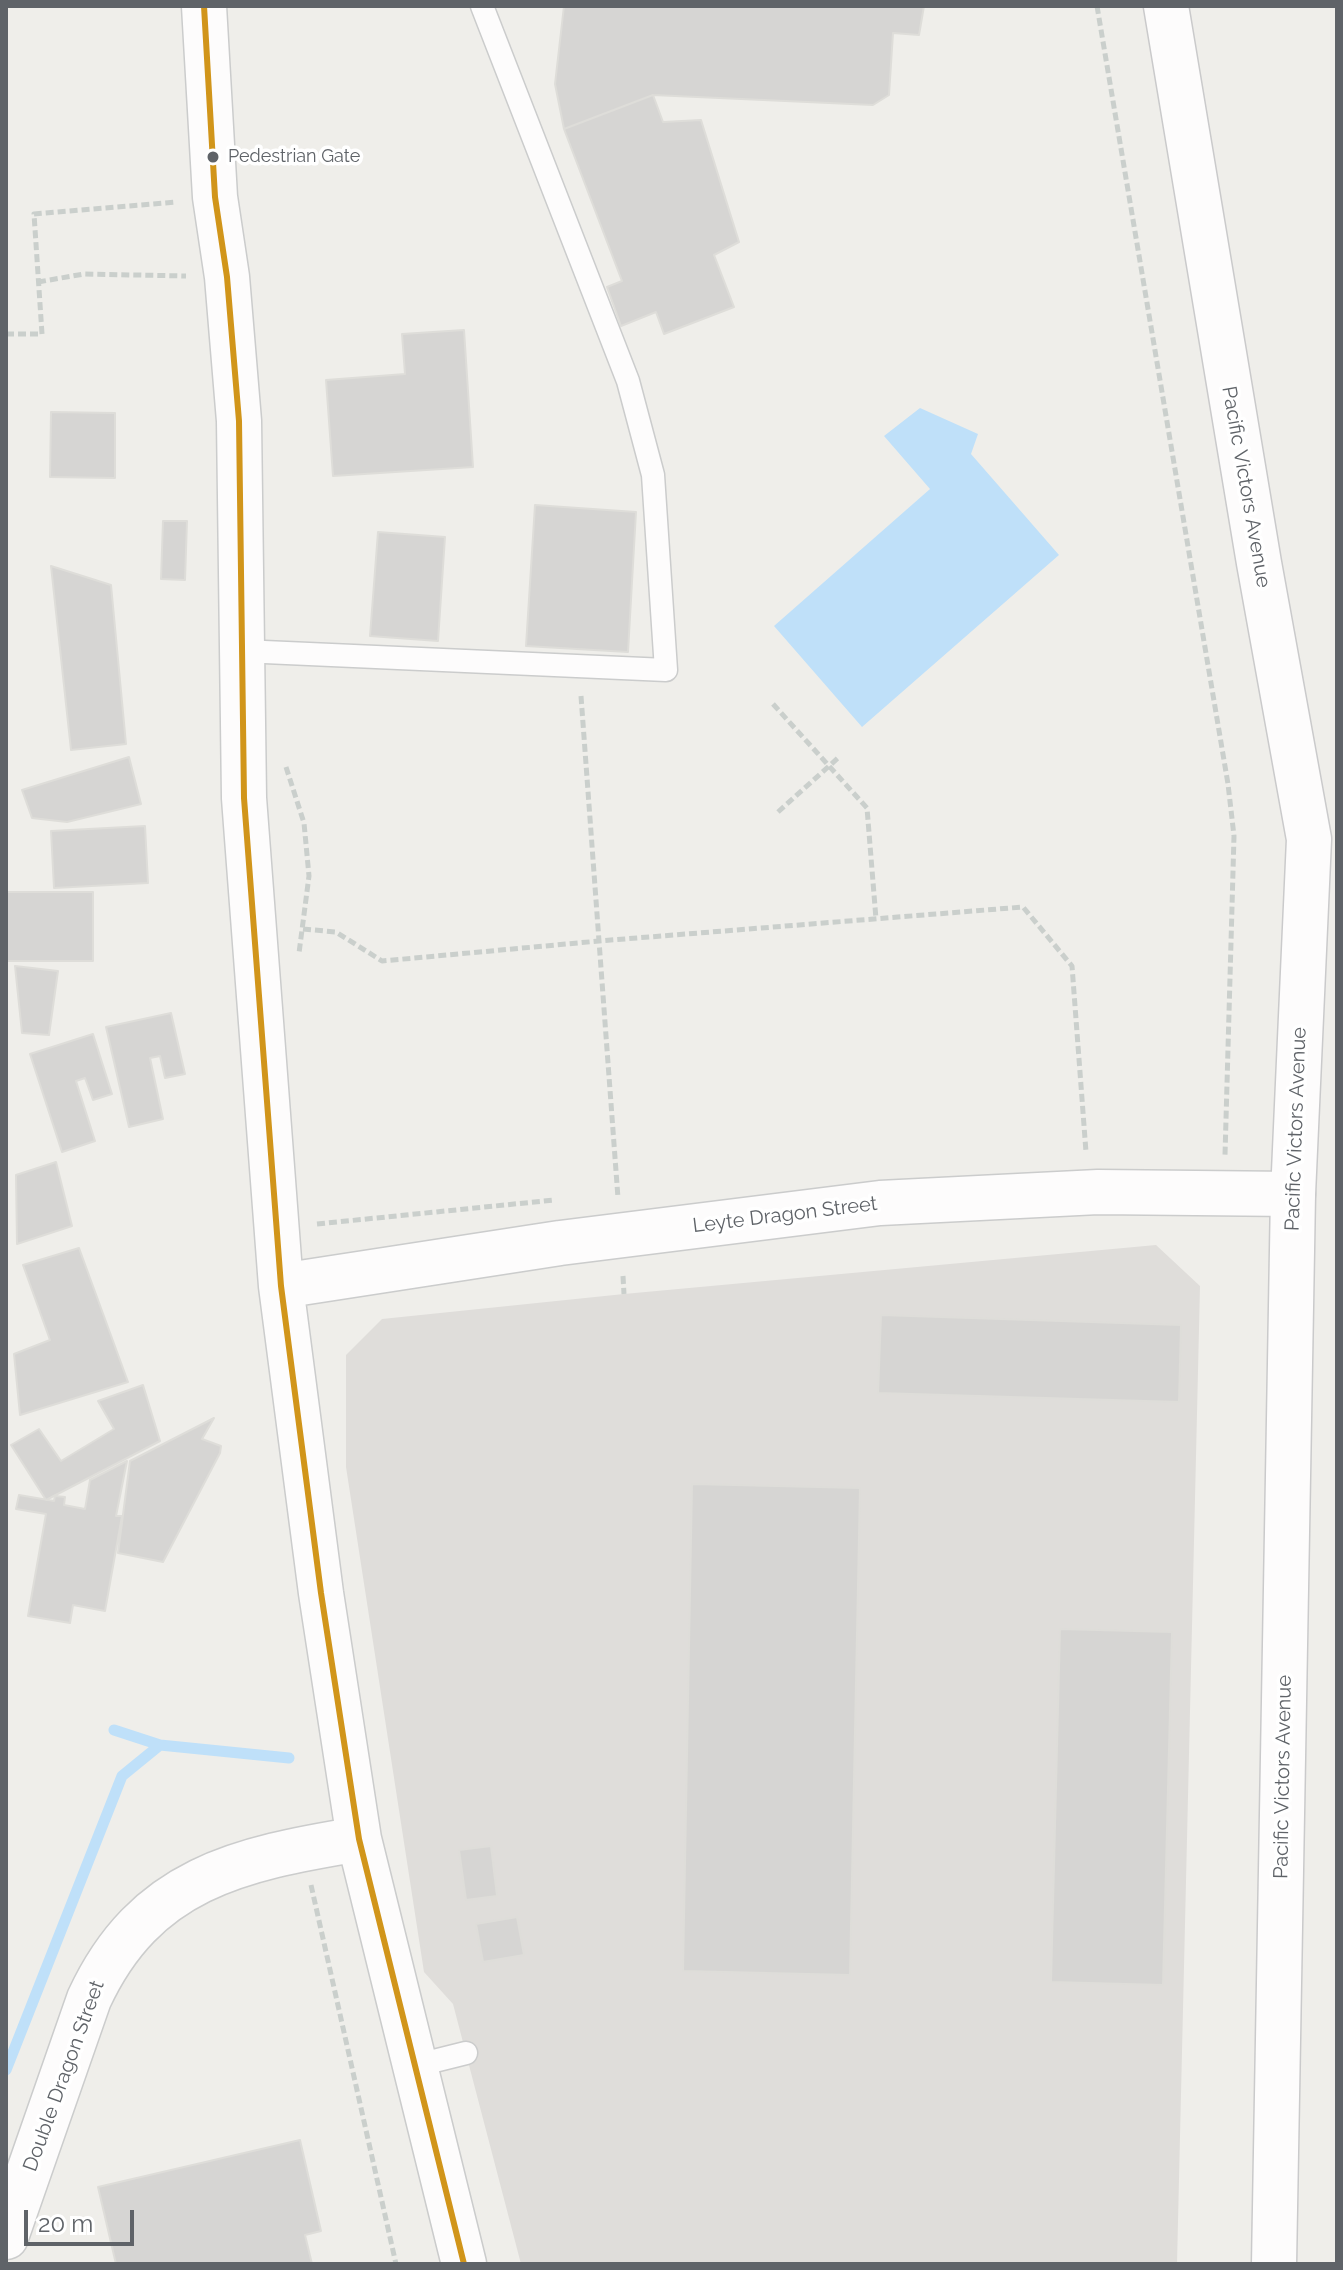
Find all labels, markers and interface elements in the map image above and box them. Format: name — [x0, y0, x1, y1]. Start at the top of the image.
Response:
place label: Pedestrian Gate — [228, 146, 360, 168]
marker: Pedestrian Gate — [205, 149, 221, 165]
street label: Pacific Victors Avenue — [1216, 384, 1276, 590]
street label: Pacific Victors Avenue — [1280, 1027, 1312, 1231]
street label: Leyte Dragon Street — [691, 1192, 879, 1238]
street label: Pacific Victors Avenue — [1269, 1675, 1297, 1879]
street label: Double Dragon Street — [18, 1977, 110, 2175]
scale bar — [28, 2194, 138, 2244]
text: 20 m — [38, 2209, 93, 2238]

